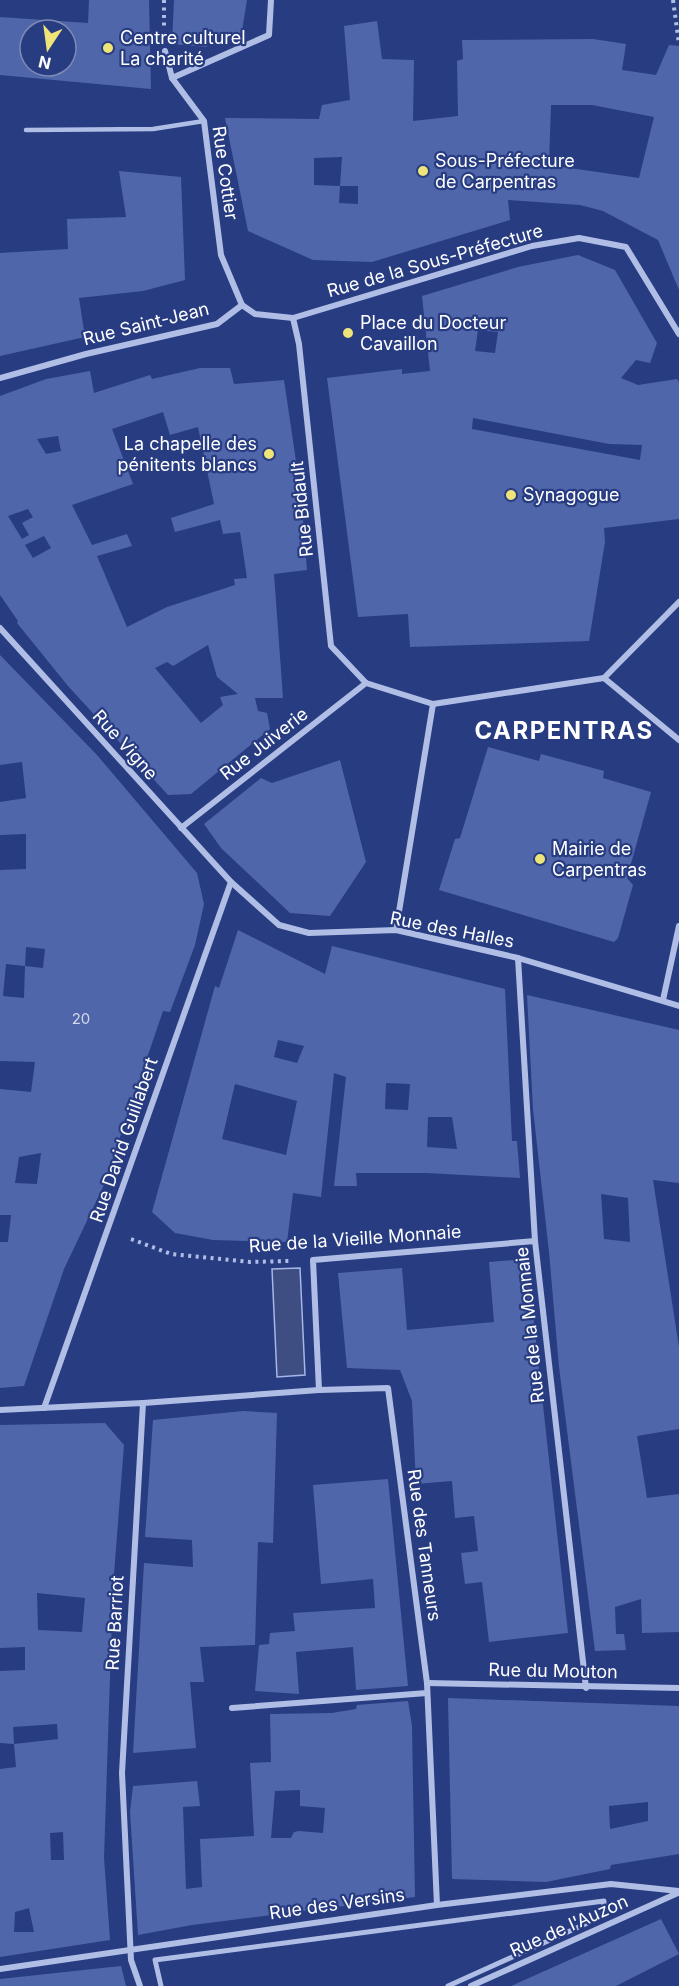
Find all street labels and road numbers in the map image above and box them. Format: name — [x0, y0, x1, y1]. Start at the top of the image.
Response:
street label: Rue Cottier — [209, 125, 243, 221]
street label: Rue de la Sous-Préfecture — [325, 220, 545, 301]
street label: Rue Saint-Jean — [81, 298, 211, 349]
street label: Rue Bidault — [286, 460, 317, 558]
street label: Rue Juiverie — [216, 703, 312, 784]
street label: Rue Vigne — [89, 705, 162, 784]
street label: Rue des Halles — [388, 907, 516, 952]
street label: Rue David Guillabert — [85, 1055, 162, 1225]
street label: Rue de la Vieille Monnaie — [248, 1221, 462, 1256]
street label: Rue de la Monnaie — [511, 1246, 548, 1404]
street label: Rue des Tanneurs — [403, 1468, 446, 1622]
street label: Rue Barriot — [102, 1575, 127, 1671]
street label: Rue du Mouton — [488, 1659, 618, 1682]
street label: Rue des Versins — [268, 1884, 406, 1923]
street label: Rue de l'Auzon — [507, 1890, 631, 1961]

